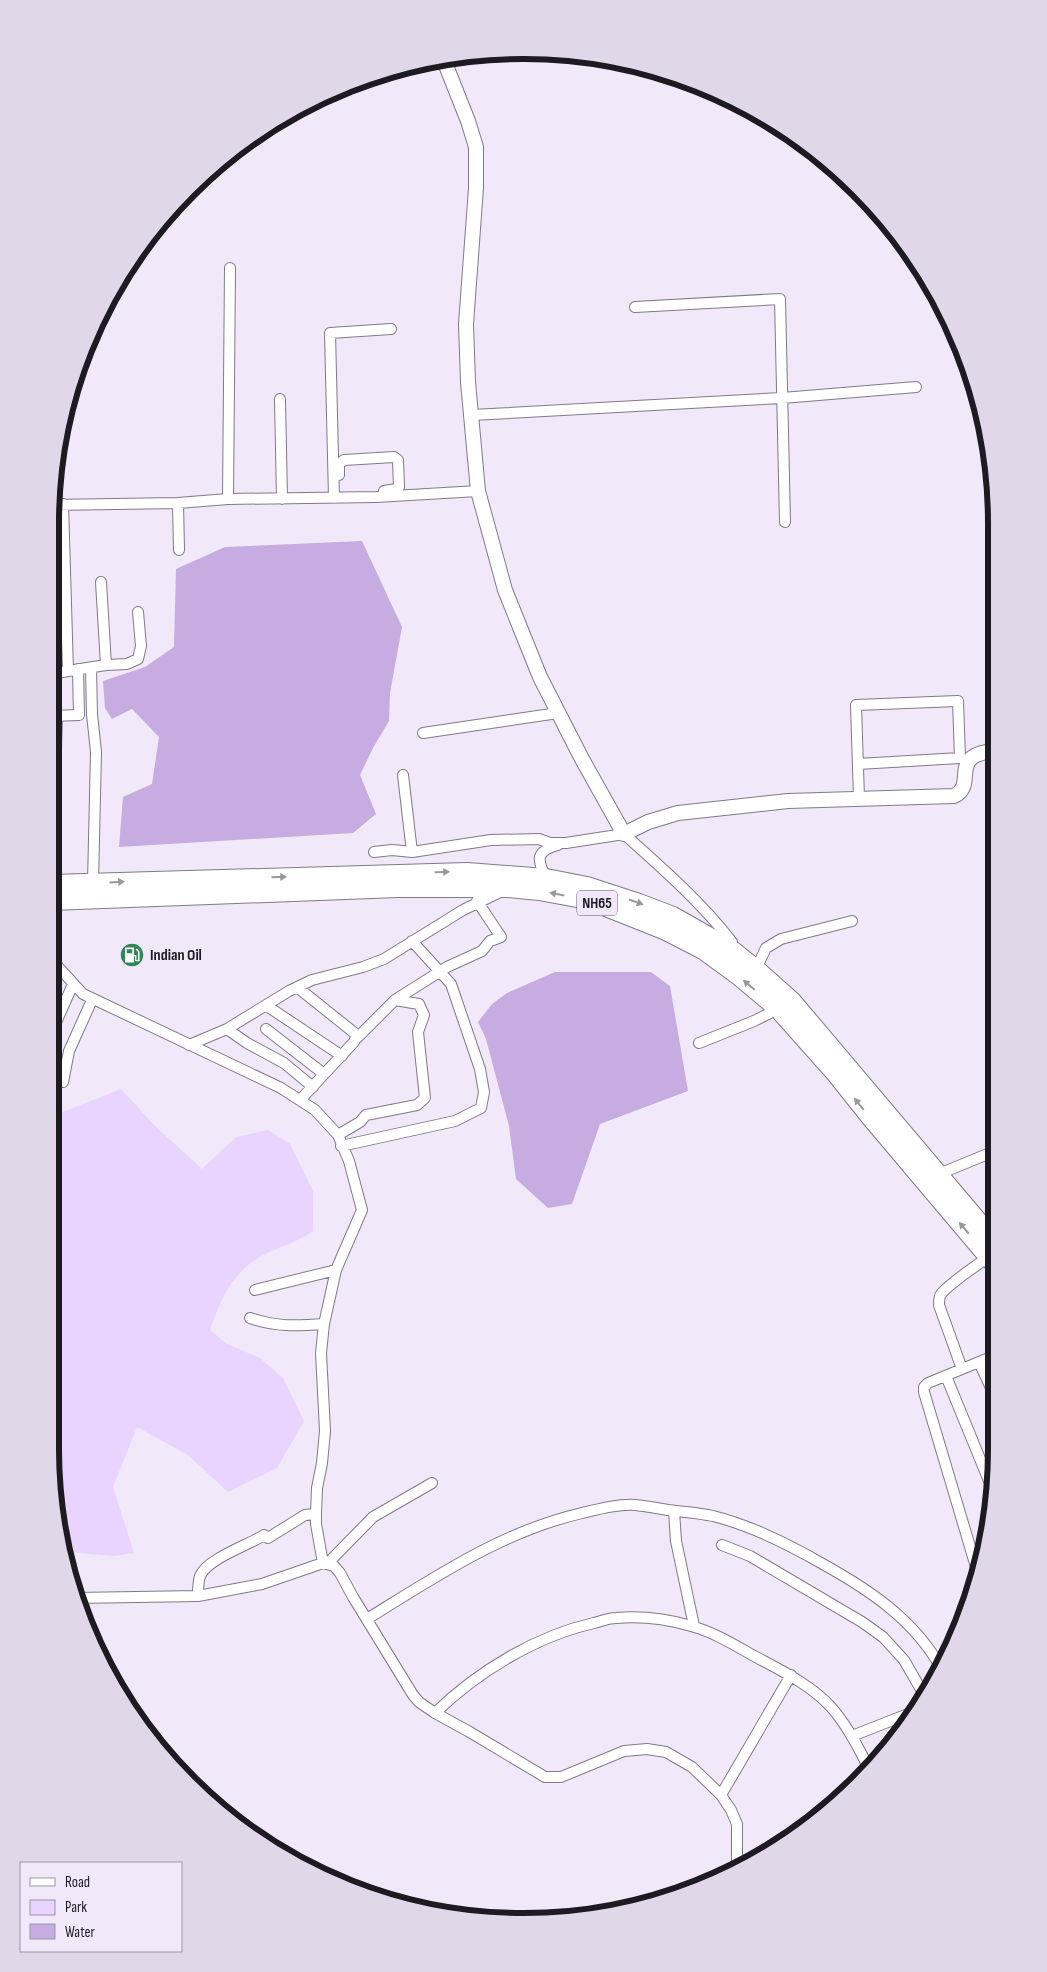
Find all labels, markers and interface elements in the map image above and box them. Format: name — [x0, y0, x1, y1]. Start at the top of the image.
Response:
one-way arrow — [434, 868, 450, 876]
one-way arrow — [271, 873, 287, 881]
one-way arrow — [109, 877, 125, 885]
one-way arrow — [549, 890, 564, 898]
road number: NH65 — [577, 890, 617, 916]
one-way arrow — [628, 899, 643, 906]
fuel station icon: Indian Oil — [119, 942, 145, 968]
place label: Indian Oil — [150, 946, 202, 965]
one-way arrow — [743, 979, 756, 990]
one-way arrow — [854, 1097, 865, 1110]
one-way arrow — [959, 1221, 970, 1234]
legend — [20, 1862, 182, 1952]
text: Road — [65, 1873, 90, 1892]
text: Park — [65, 1898, 87, 1917]
text: Water — [65, 1923, 96, 1942]

